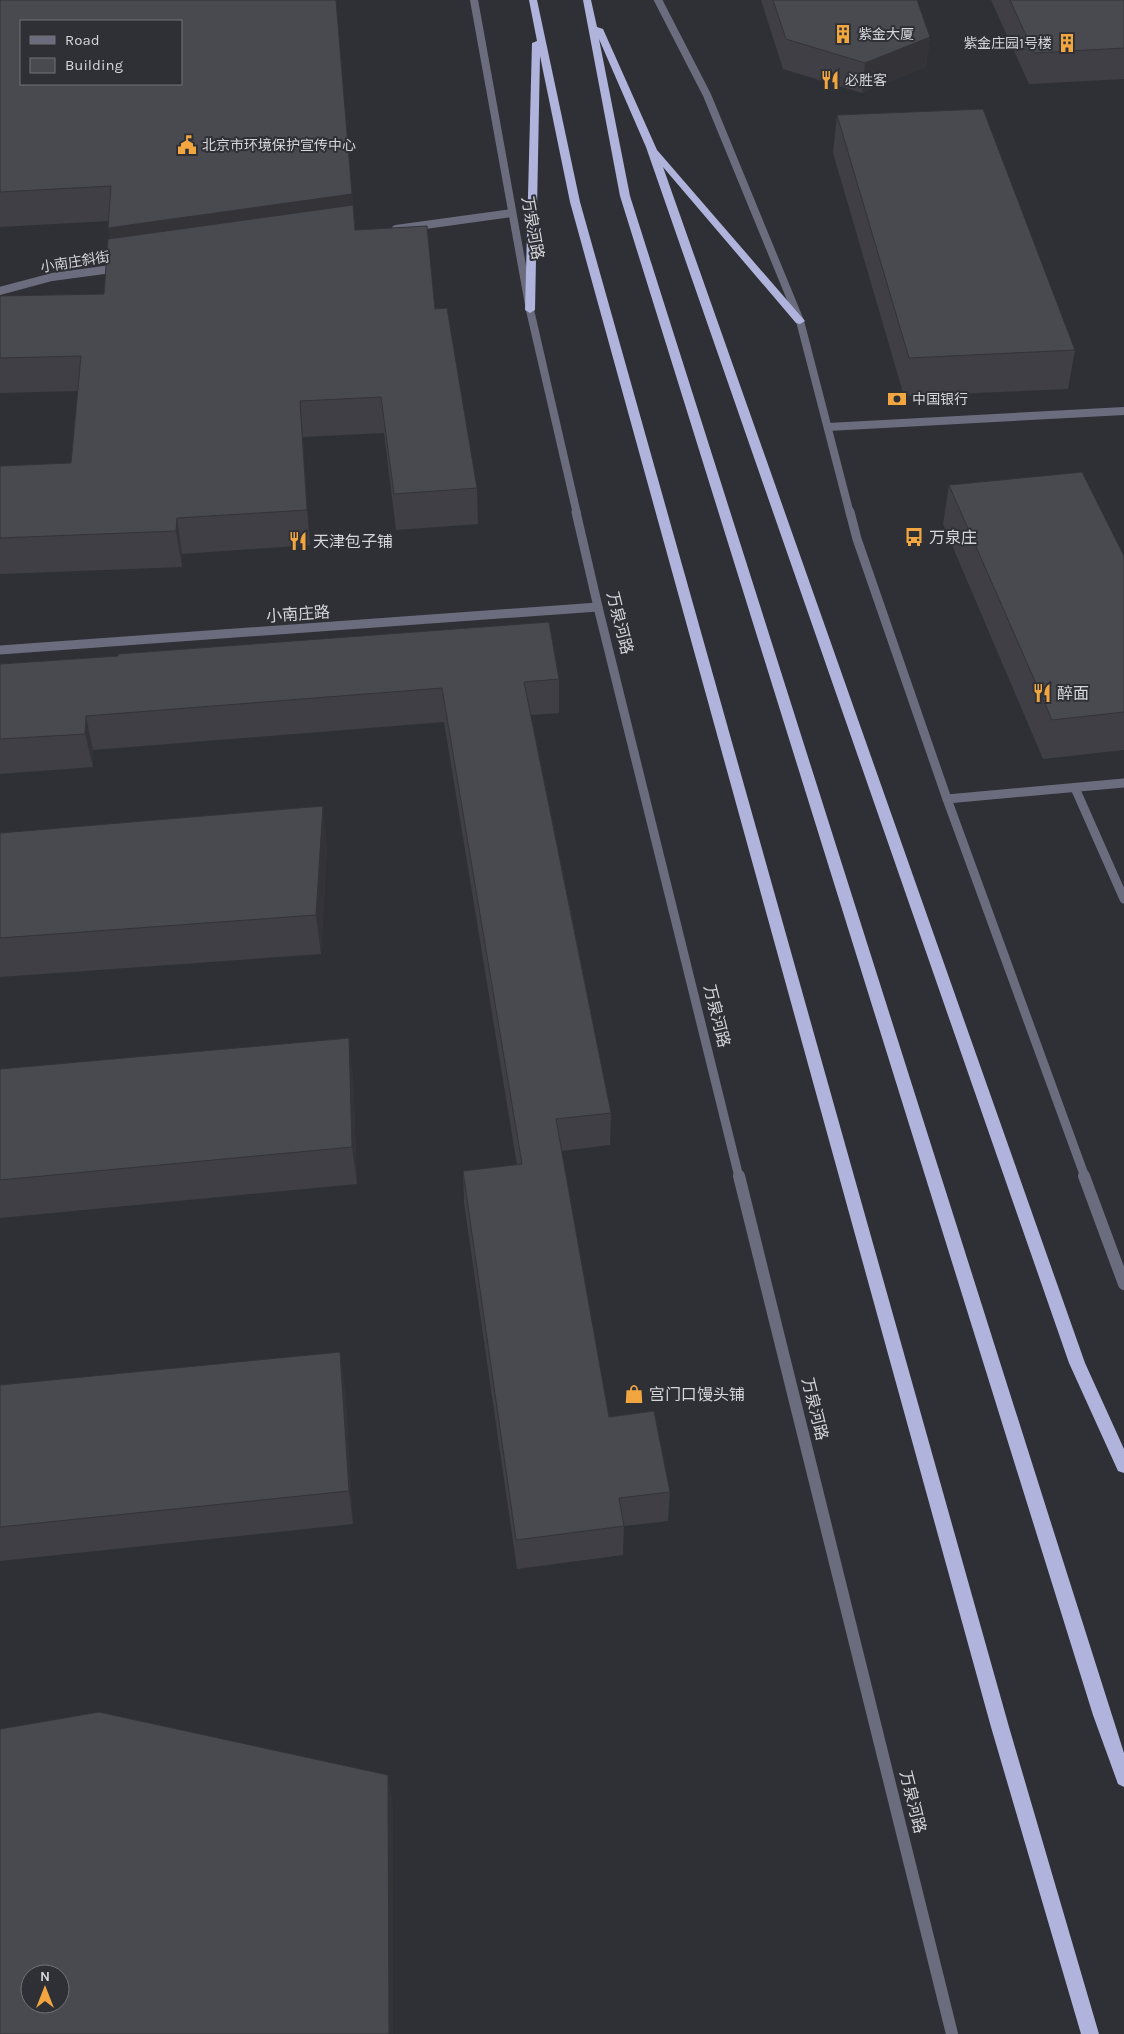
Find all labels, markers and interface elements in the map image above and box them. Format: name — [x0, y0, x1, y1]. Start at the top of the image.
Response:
legend — [20, 20, 182, 85]
building icon: 紫金大厦 — [832, 23, 854, 45]
place label: 紫金大厦 — [858, 26, 914, 43]
text: Road — [65, 31, 100, 49]
building icon: 紫金庄园1号楼 — [1056, 32, 1078, 54]
place label: 紫金庄园1号楼 — [963, 35, 1052, 52]
text: Building — [65, 56, 123, 74]
restaurant icon: 必胜客 — [819, 69, 841, 91]
place label: 必胜客 — [845, 72, 887, 89]
public building icon: 北京市环境保护宣传中心 — [176, 134, 198, 156]
place label: 北京市环境保护宣传中心 — [202, 137, 356, 154]
street label: 万泉河路 — [518, 195, 548, 261]
street label: 小南庄斜街 — [39, 248, 111, 276]
bank icon: 中国银行 — [886, 388, 908, 410]
place label: 中国银行 — [912, 391, 968, 408]
bus stop icon: 万泉庄 — [903, 526, 925, 548]
place label: 万泉庄 — [929, 528, 977, 547]
restaurant icon: 天津包子铺 — [287, 530, 309, 552]
place label: 天津包子铺 — [313, 532, 393, 551]
street label: 万泉河路 — [603, 590, 637, 656]
street label: 小南庄路 — [265, 602, 331, 626]
restaurant icon: 醉面 — [1031, 682, 1053, 704]
place label: 醉面 — [1057, 684, 1089, 703]
street label: 万泉河路 — [700, 983, 734, 1049]
street label: 万泉河路 — [798, 1376, 832, 1442]
shop icon: 宫门口馒头铺 — [623, 1383, 645, 1405]
place label: 宫门口馒头铺 — [649, 1385, 745, 1404]
street label: 万泉河路 — [896, 1769, 930, 1835]
north arrow — [20, 1964, 70, 2014]
text: N — [40, 1968, 50, 1985]

